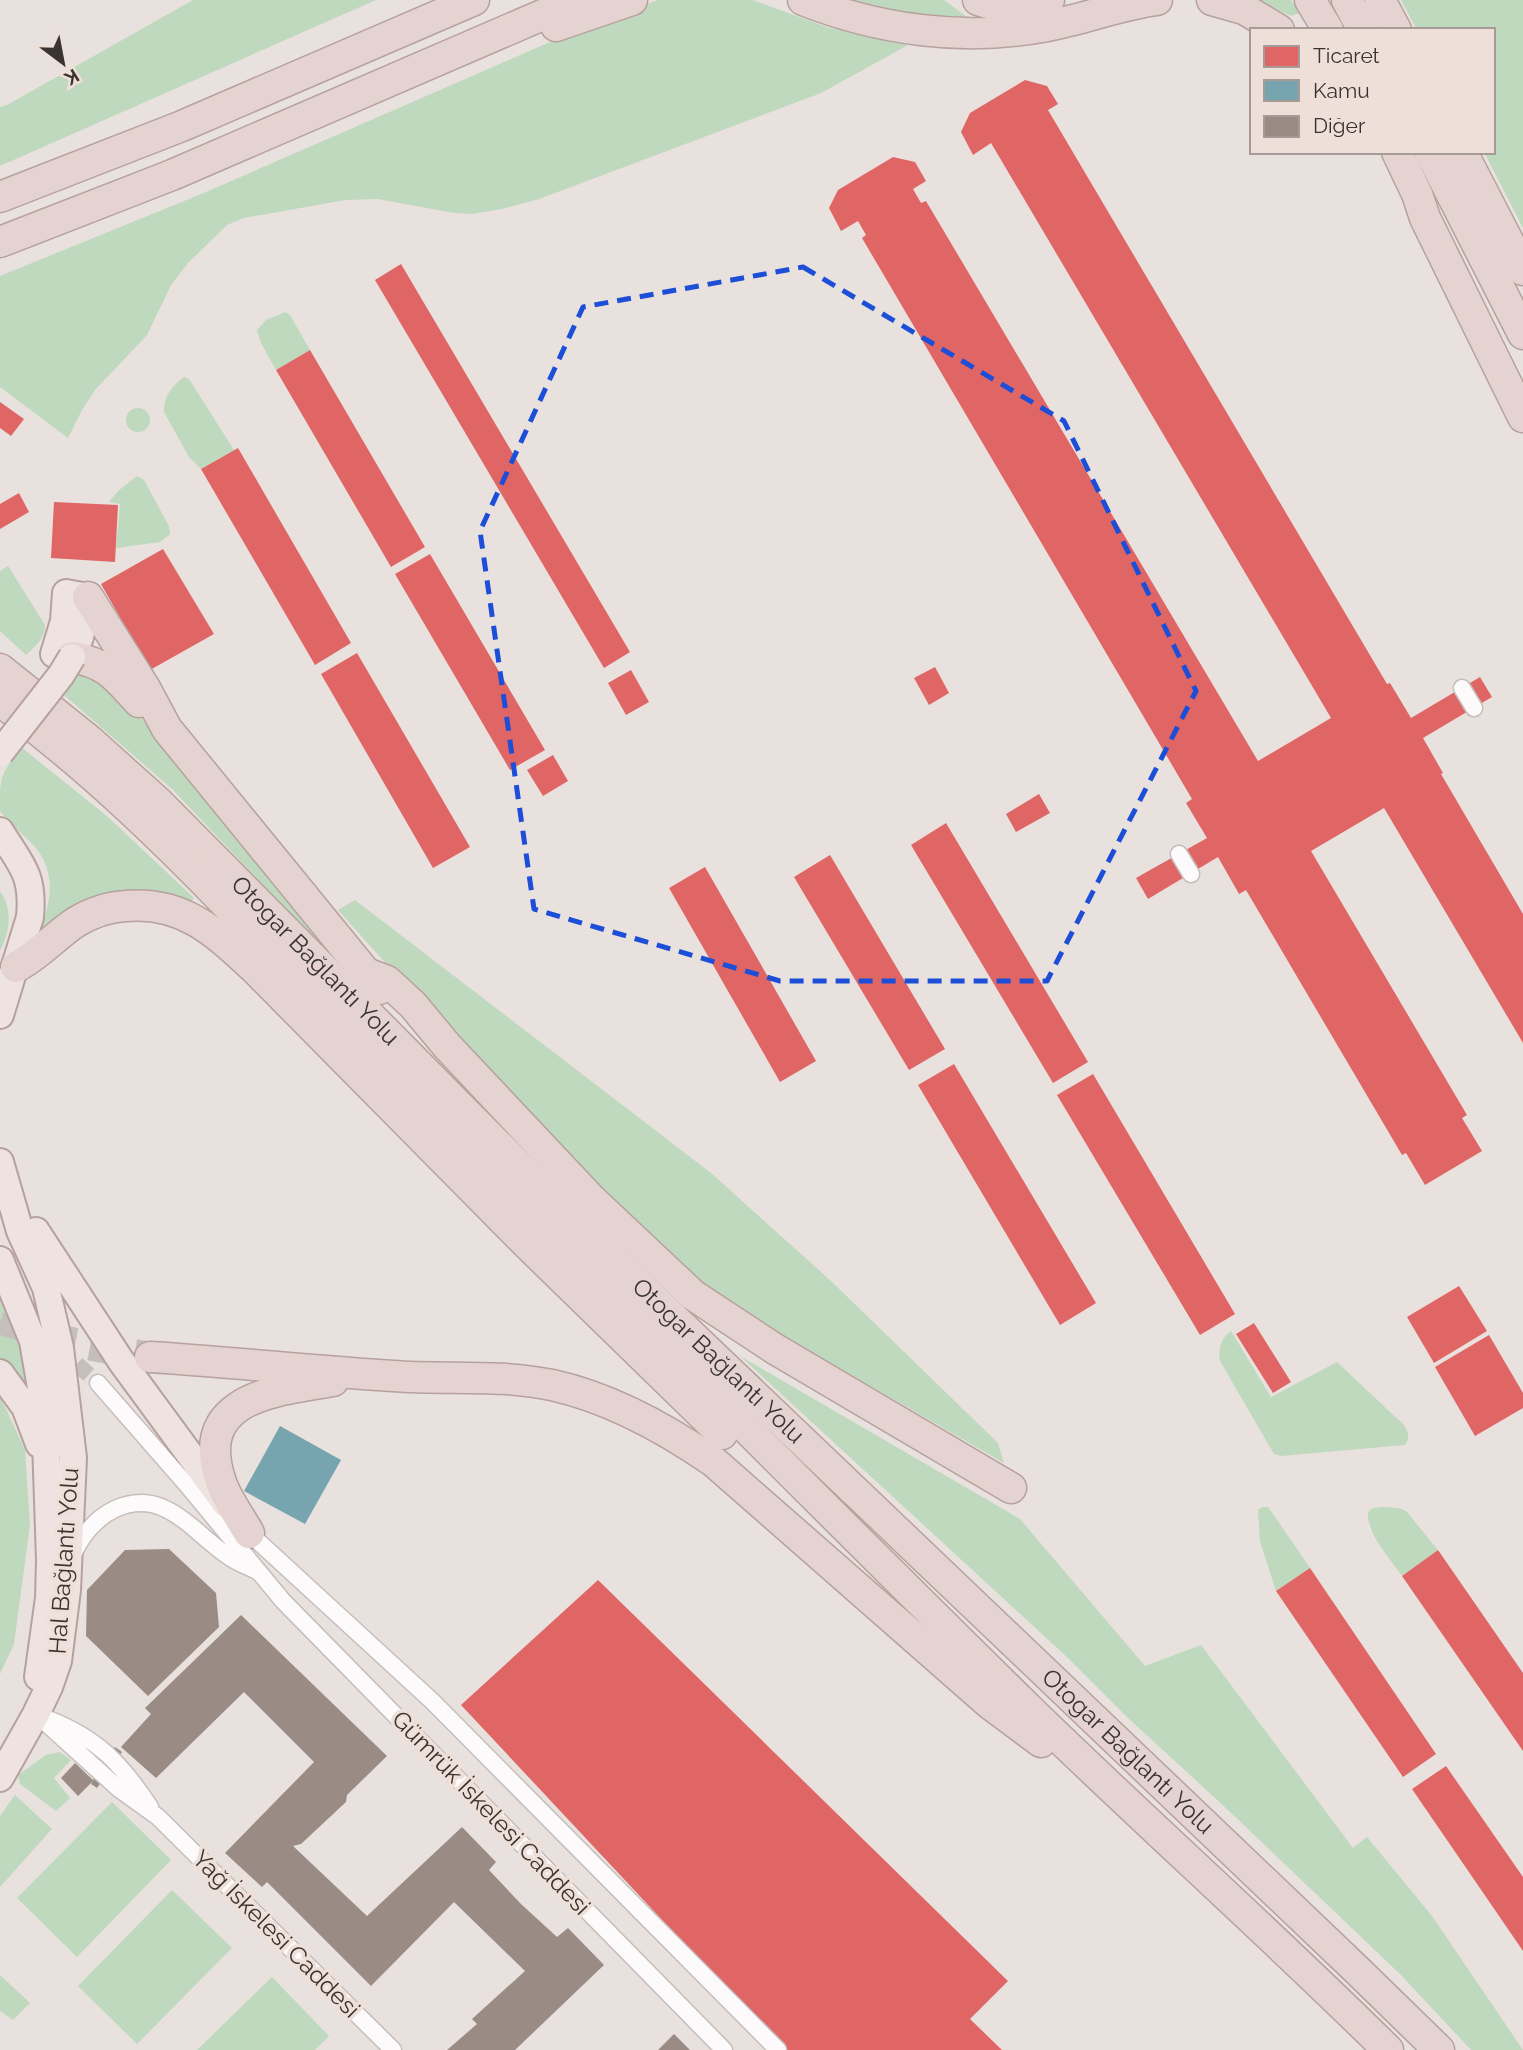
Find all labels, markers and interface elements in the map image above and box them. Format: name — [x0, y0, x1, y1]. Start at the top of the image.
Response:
north arrow — [28, 28, 98, 98]
legend — [1250, 28, 1495, 154]
text: Ticaret — [1313, 43, 1380, 68]
text: K — [61, 65, 83, 90]
text: Kamu — [1313, 78, 1370, 103]
text: Diğer — [1313, 113, 1366, 138]
street label: Otogar Bağlantı Yolu — [226, 870, 406, 1051]
street label: Otogar Bağlantı Yolu — [627, 1272, 811, 1449]
street label: Hal Bağlantı Yolu — [43, 1467, 84, 1655]
street label: Otogar Bağlantı Yolu — [1036, 1662, 1220, 1840]
street label: Gümrük İskelesi Caddesi — [386, 1705, 596, 1921]
street label: Yağ İskelesi Caddesi — [187, 1844, 366, 2023]

